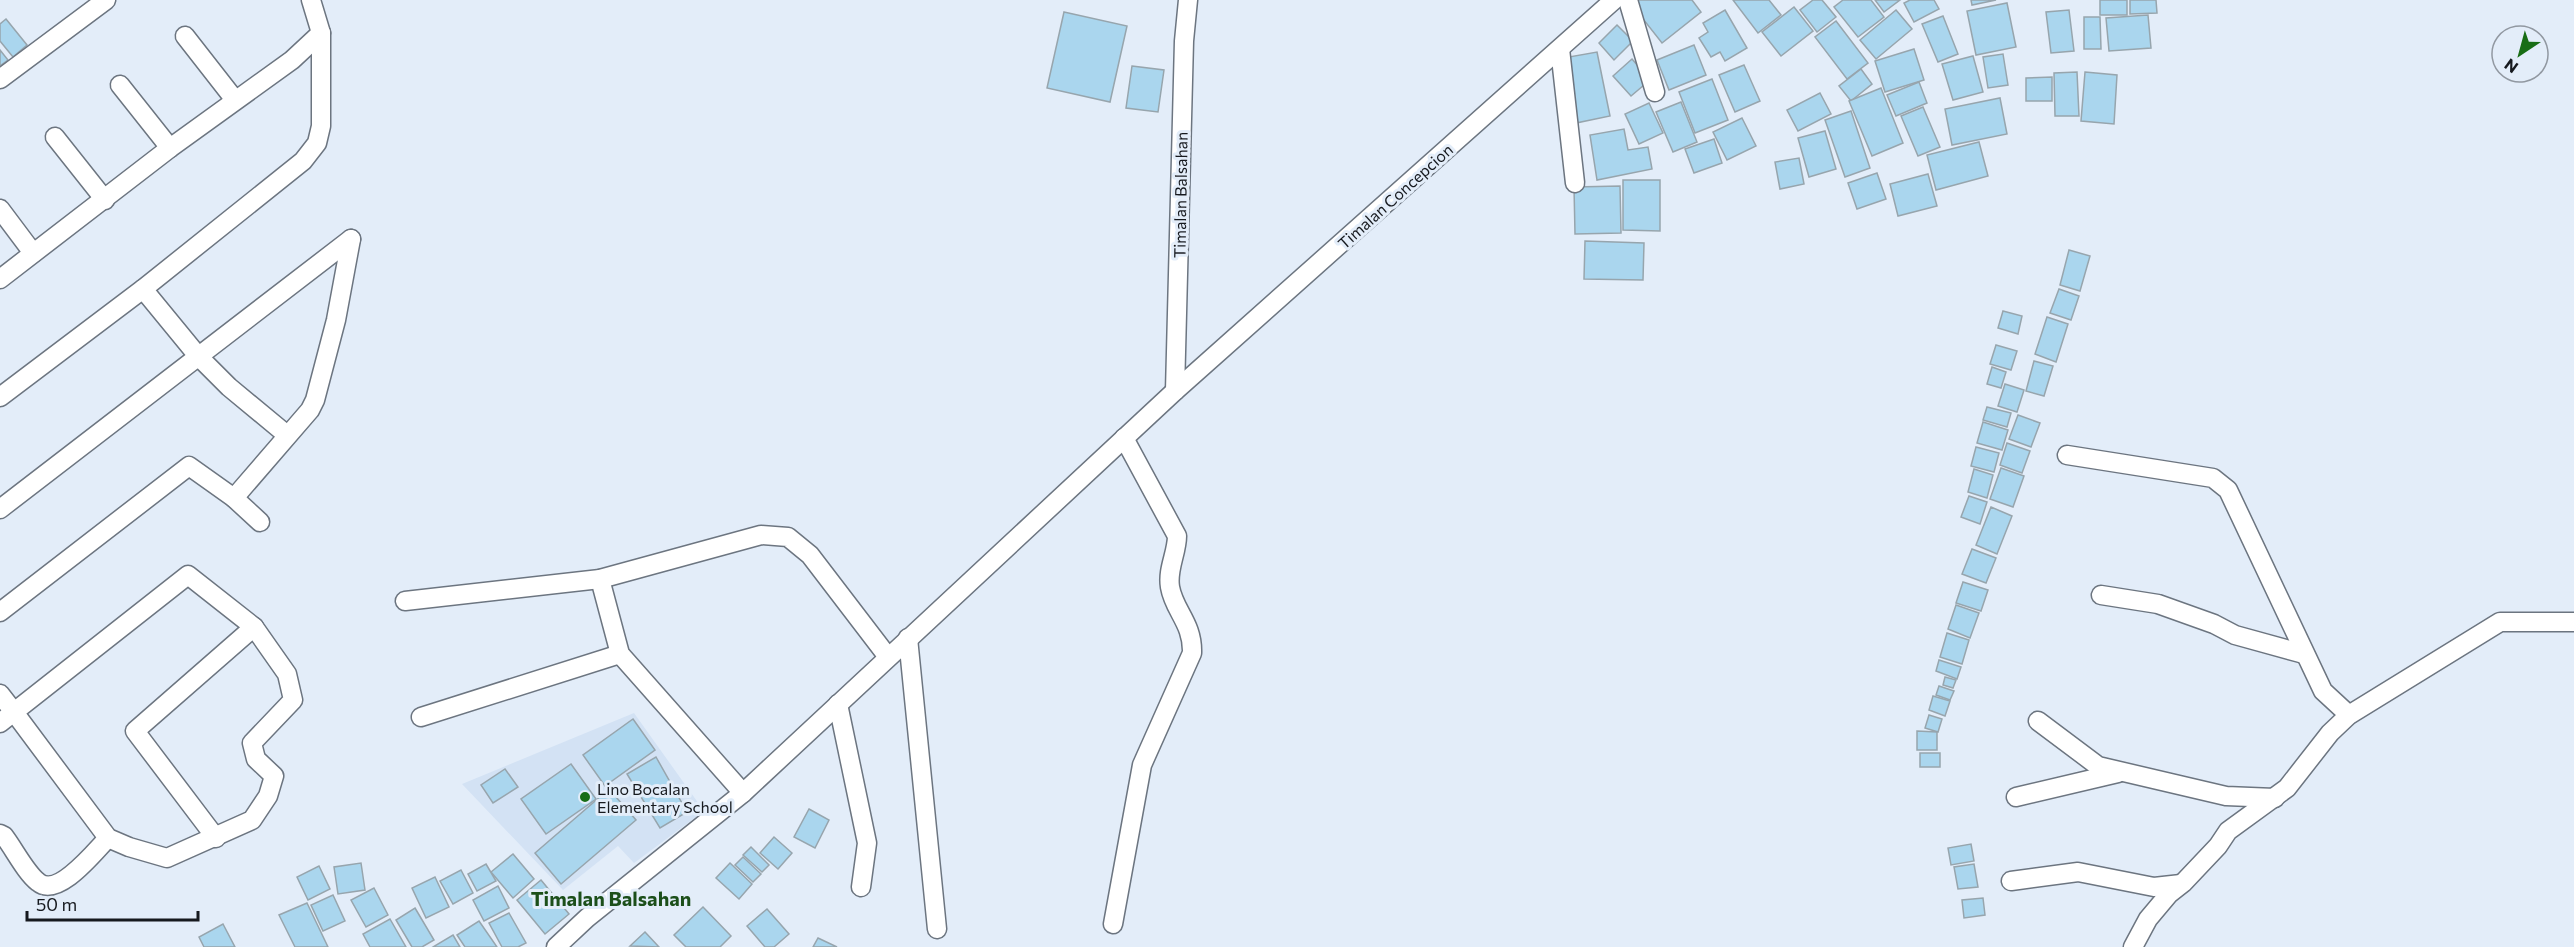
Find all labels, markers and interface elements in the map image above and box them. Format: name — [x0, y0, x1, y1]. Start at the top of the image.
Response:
north arrow — [2490, 24, 2550, 84]
text: N — [2500, 55, 2521, 78]
street label: Timalan Balsahan — [1169, 132, 1191, 258]
street label: Timalan Concepcion — [1334, 140, 1456, 252]
place label: Lino Bocalan Elementary School — [597, 779, 733, 816]
marker: Lino Bocalan Elementary School — [578, 790, 592, 804]
scale bar — [27, 884, 198, 922]
district label: Timalan Balsahan — [531, 886, 691, 910]
text: 50 m — [36, 893, 77, 915]

